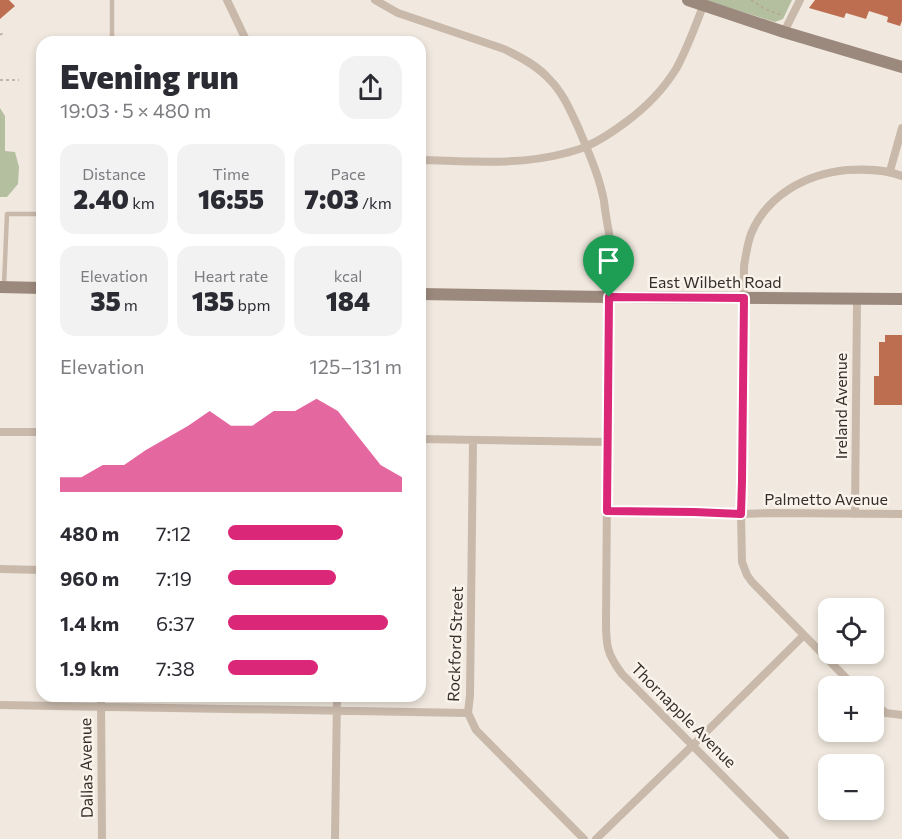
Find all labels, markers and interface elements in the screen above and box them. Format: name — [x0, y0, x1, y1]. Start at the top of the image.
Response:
text: Evening run — [60, 55, 239, 96]
button: share — [339, 56, 402, 119]
text: 19:03 · 5 × 480 m — [60, 98, 211, 122]
text: Distance — [82, 164, 146, 183]
text: Time — [213, 164, 249, 183]
text: Pace — [331, 164, 365, 183]
text: 2.40 — [73, 183, 129, 214]
text: 16:55 — [198, 183, 264, 214]
text: 7:03 — [304, 183, 359, 214]
text: km — [129, 193, 155, 212]
text: /km — [359, 193, 392, 212]
pin — [583, 235, 634, 297]
icon: arrive — [592, 244, 625, 277]
text: Elevation — [80, 266, 148, 285]
text: Heart rate — [194, 266, 268, 285]
text: kcal — [334, 266, 362, 285]
street label: East Wilbeth Road — [648, 272, 782, 291]
text: 35 — [90, 285, 121, 316]
text: 135 — [192, 285, 234, 316]
text: 184 — [326, 285, 370, 316]
text: m — [121, 295, 138, 314]
text: bpm — [234, 295, 270, 314]
street label: Ireland Avenue — [831, 353, 850, 459]
text: Elevation — [60, 354, 145, 378]
text: 125–131 m — [309, 354, 402, 378]
street label: Palmetto Avenue — [764, 489, 888, 508]
text: 480 m — [60, 521, 119, 545]
text: 7:12 — [156, 521, 191, 545]
text: 960 m — [60, 566, 119, 590]
text: 7:19 — [156, 566, 192, 590]
street label: Rockford Street — [443, 586, 466, 702]
map controls — [818, 598, 884, 820]
button: locate — [818, 598, 884, 664]
text: 1.4 km — [60, 611, 119, 635]
text: 6:37 — [156, 611, 195, 635]
text: 1.9 km — [60, 656, 119, 680]
text: 7:38 — [156, 656, 195, 680]
street label: Thornapple Avenue — [628, 658, 741, 771]
button: + — [818, 676, 884, 742]
street label: Dallas Avenue — [75, 718, 96, 818]
button: − — [818, 754, 884, 820]

